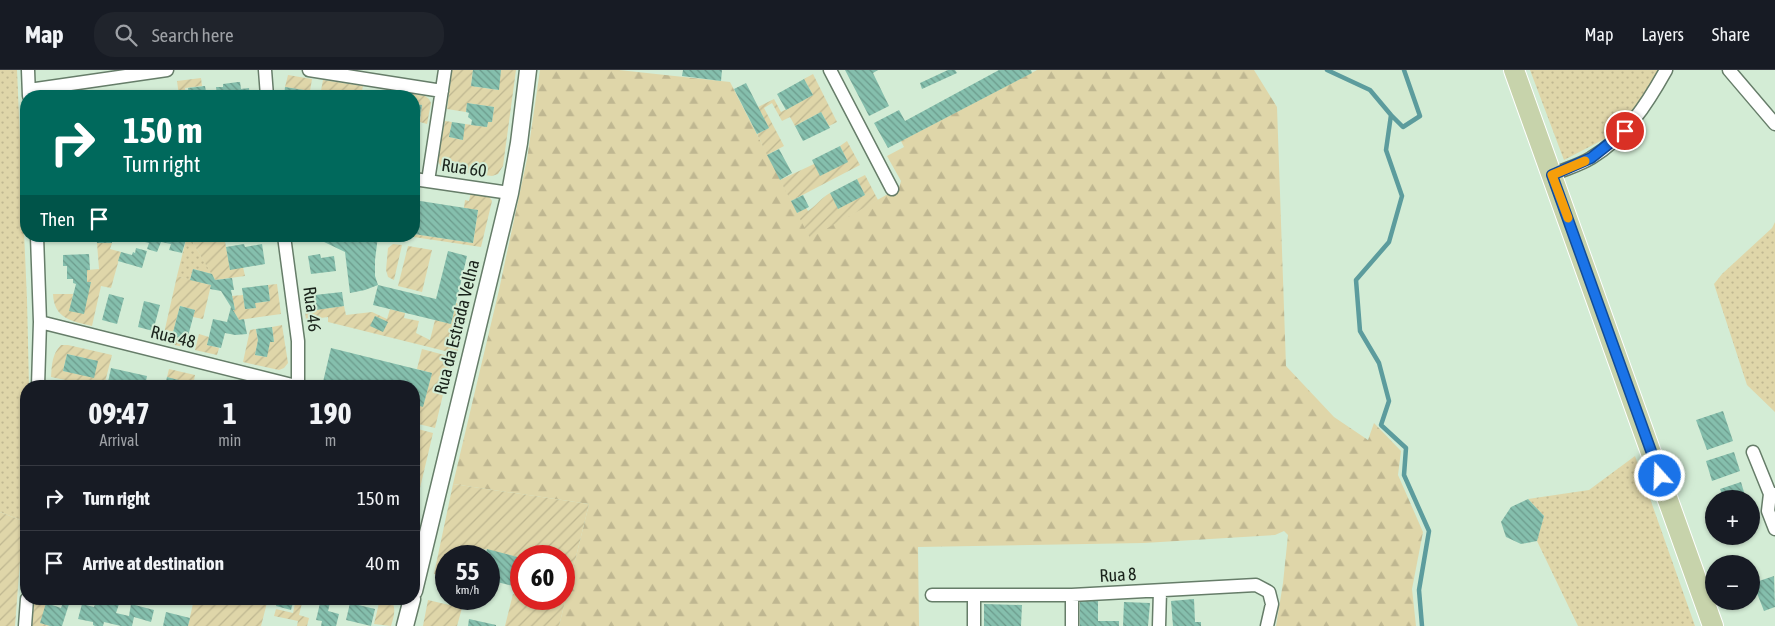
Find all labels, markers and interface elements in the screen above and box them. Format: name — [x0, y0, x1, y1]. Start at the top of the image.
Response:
search box — [94, 12, 444, 57]
text: Map — [25, 21, 64, 48]
icon: search — [112, 21, 140, 49]
text: Search here — [152, 24, 234, 46]
text: Map — [1584, 24, 1613, 45]
text: Layers — [1641, 24, 1684, 45]
text: Share — [1712, 24, 1750, 45]
icon: right — [40, 110, 105, 175]
text: 150 m — [123, 110, 202, 150]
pin — [1604, 110, 1646, 152]
icon: arrive — [1611, 117, 1639, 145]
text: Turn right — [123, 151, 200, 177]
street label: Rua 60 — [440, 154, 488, 181]
icon: arrive — [85, 205, 113, 233]
text: Then — [40, 208, 75, 230]
street label: Rua da Estrada Velha — [430, 257, 483, 396]
street label: Rua 46 — [299, 285, 326, 333]
street label: Rua 48 — [149, 321, 198, 352]
text: 09:47 — [88, 396, 150, 430]
text: 1 — [223, 396, 237, 430]
text: 190 — [309, 396, 352, 430]
text: Arrival — [100, 431, 139, 449]
text: min — [218, 431, 241, 449]
text: m — [325, 431, 336, 449]
position arrow — [1633, 449, 1685, 501]
icon: right — [40, 484, 68, 512]
text: Turn right — [83, 487, 150, 509]
text: 150 m — [357, 487, 400, 509]
map controls — [1705, 490, 1760, 610]
button: + — [1705, 490, 1760, 545]
speed limit sign: 60 — [510, 545, 575, 610]
icon: arrive — [40, 549, 68, 577]
text: Arrive at destination — [83, 552, 224, 574]
text: 40 m — [366, 552, 400, 574]
button: − — [1705, 555, 1760, 610]
text: 55 — [456, 557, 479, 585]
street label: Rua 8 — [1099, 563, 1137, 586]
text: km/h — [456, 583, 479, 597]

